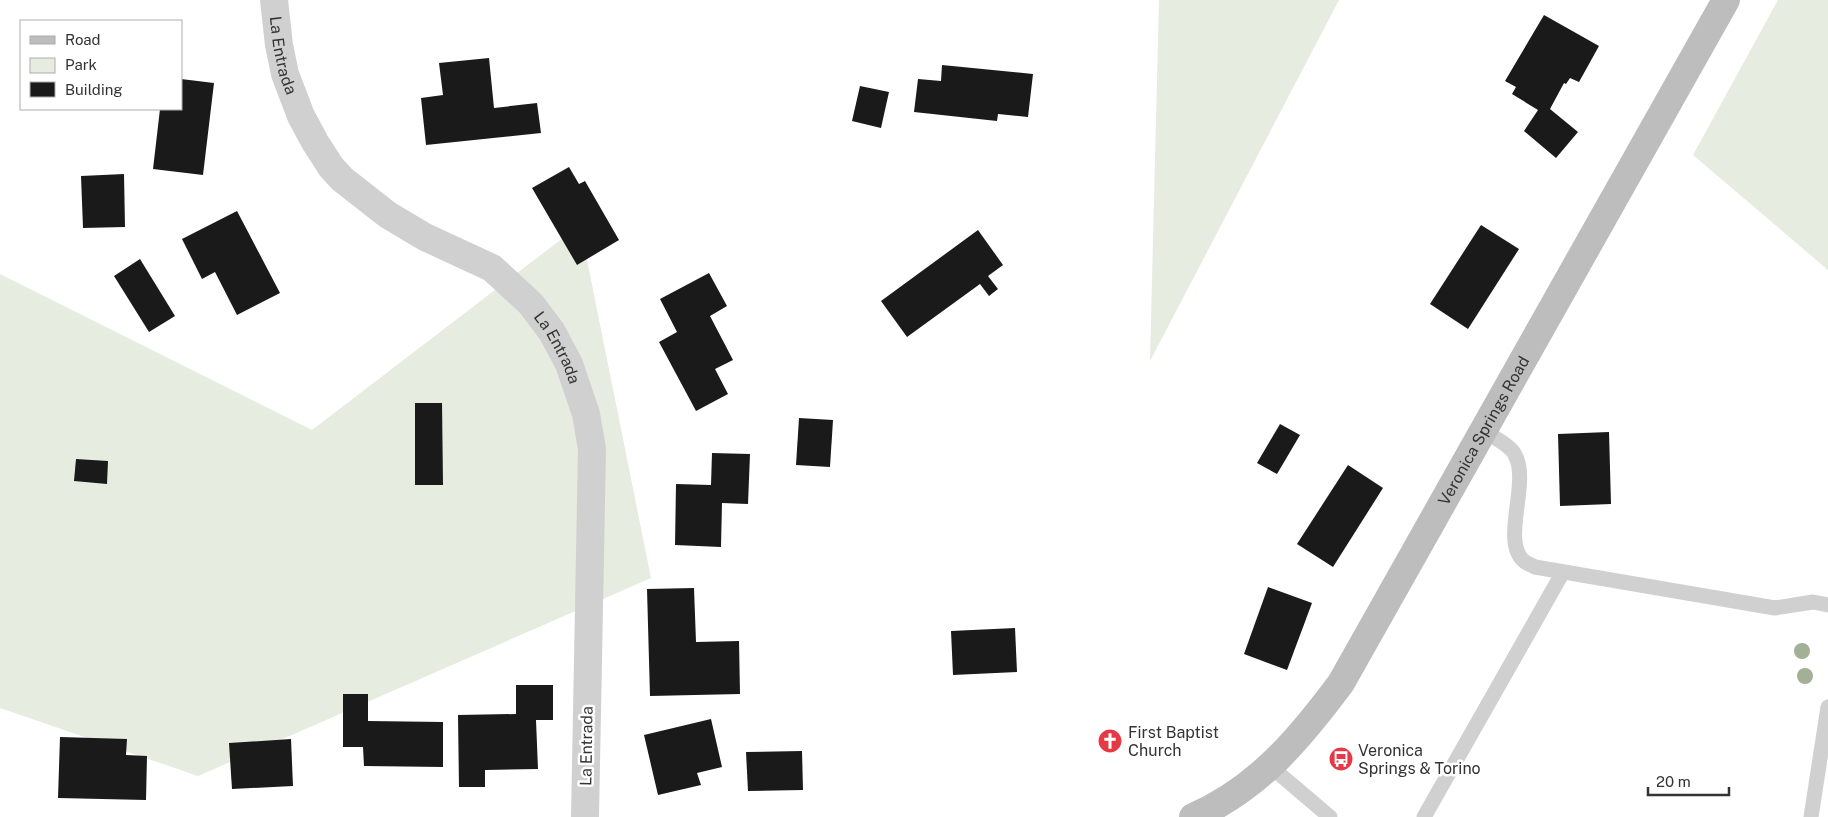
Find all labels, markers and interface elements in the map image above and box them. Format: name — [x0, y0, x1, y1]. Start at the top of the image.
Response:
street label: La Entrada — [266, 15, 301, 97]
legend — [20, 20, 182, 110]
text: Road — [65, 31, 101, 48]
text: Park — [65, 56, 97, 73]
text: Building — [65, 81, 123, 98]
street label: La Entrada — [530, 308, 584, 386]
street label: Veronica Springs Road — [1434, 353, 1533, 509]
street label: La Entrada — [576, 706, 597, 786]
place label: First Baptist Church — [1128, 723, 1219, 760]
church icon: First Baptist Church — [1097, 728, 1123, 754]
place label: Veronica Springs & Torino — [1358, 741, 1481, 778]
bus stop icon: Veronica Springs & Torino — [1328, 746, 1354, 772]
scale bar — [1648, 764, 1729, 796]
text: 20 m — [1656, 773, 1691, 790]

